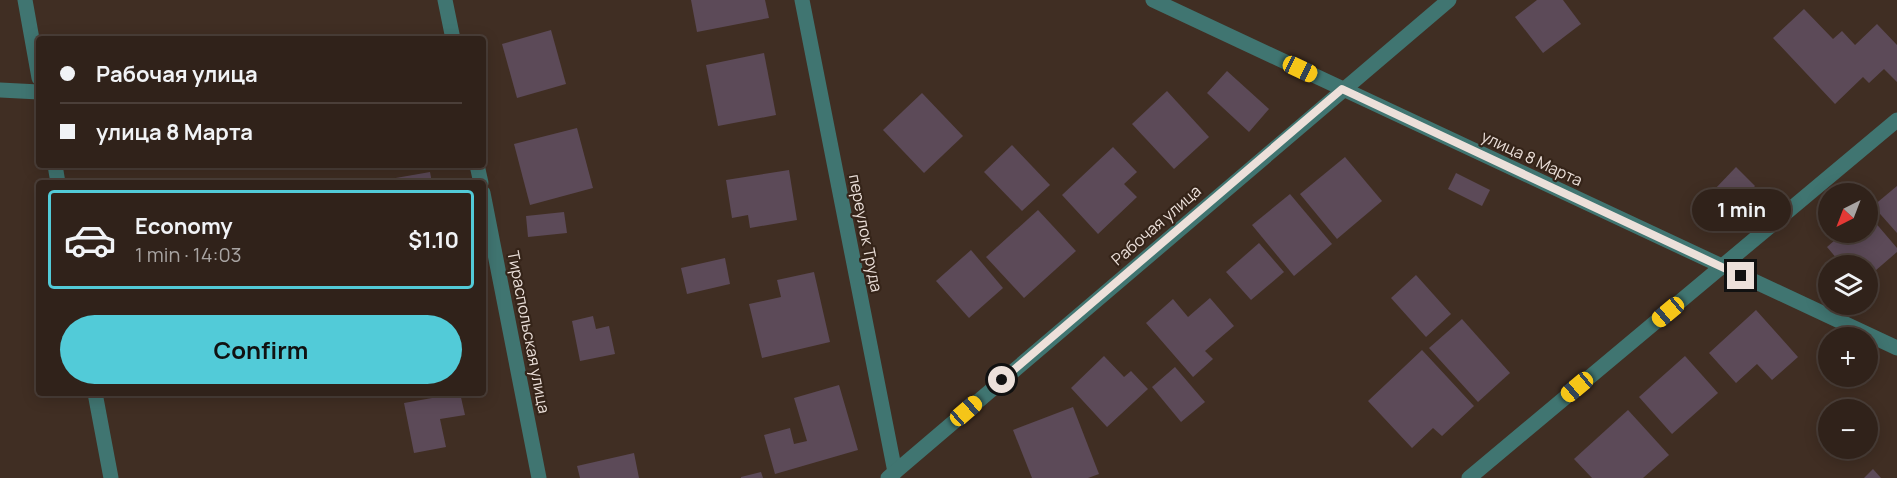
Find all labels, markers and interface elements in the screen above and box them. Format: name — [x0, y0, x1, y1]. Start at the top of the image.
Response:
car — [1280, 53, 1320, 85]
text: Рабочая улица — [96, 59, 258, 89]
text: улица 8 Марта — [96, 117, 253, 147]
street label: улица 8 Марта — [1478, 125, 1586, 191]
street label: переулок Труда — [844, 172, 888, 294]
street label: Рабочая улица — [1106, 180, 1206, 270]
north arrow — [1818, 183, 1878, 243]
map controls — [1818, 183, 1878, 459]
callout: 1 min — [1692, 189, 1790, 231]
text: 1 min — [1717, 196, 1766, 223]
text: Economy — [135, 211, 233, 241]
icon: car — [63, 213, 117, 267]
text: $1.10 — [408, 225, 459, 255]
text: 1 min · 14:03 — [135, 241, 242, 268]
street label: Тираспольская улица — [502, 249, 556, 415]
button: layers — [1818, 255, 1878, 315]
route end — [1727, 262, 1754, 289]
car — [1648, 294, 1688, 330]
button: Confirm — [60, 315, 462, 384]
button: + — [1818, 327, 1878, 387]
route start — [988, 366, 1015, 393]
car — [1557, 369, 1597, 405]
car — [947, 392, 985, 430]
button: − — [1818, 399, 1878, 459]

